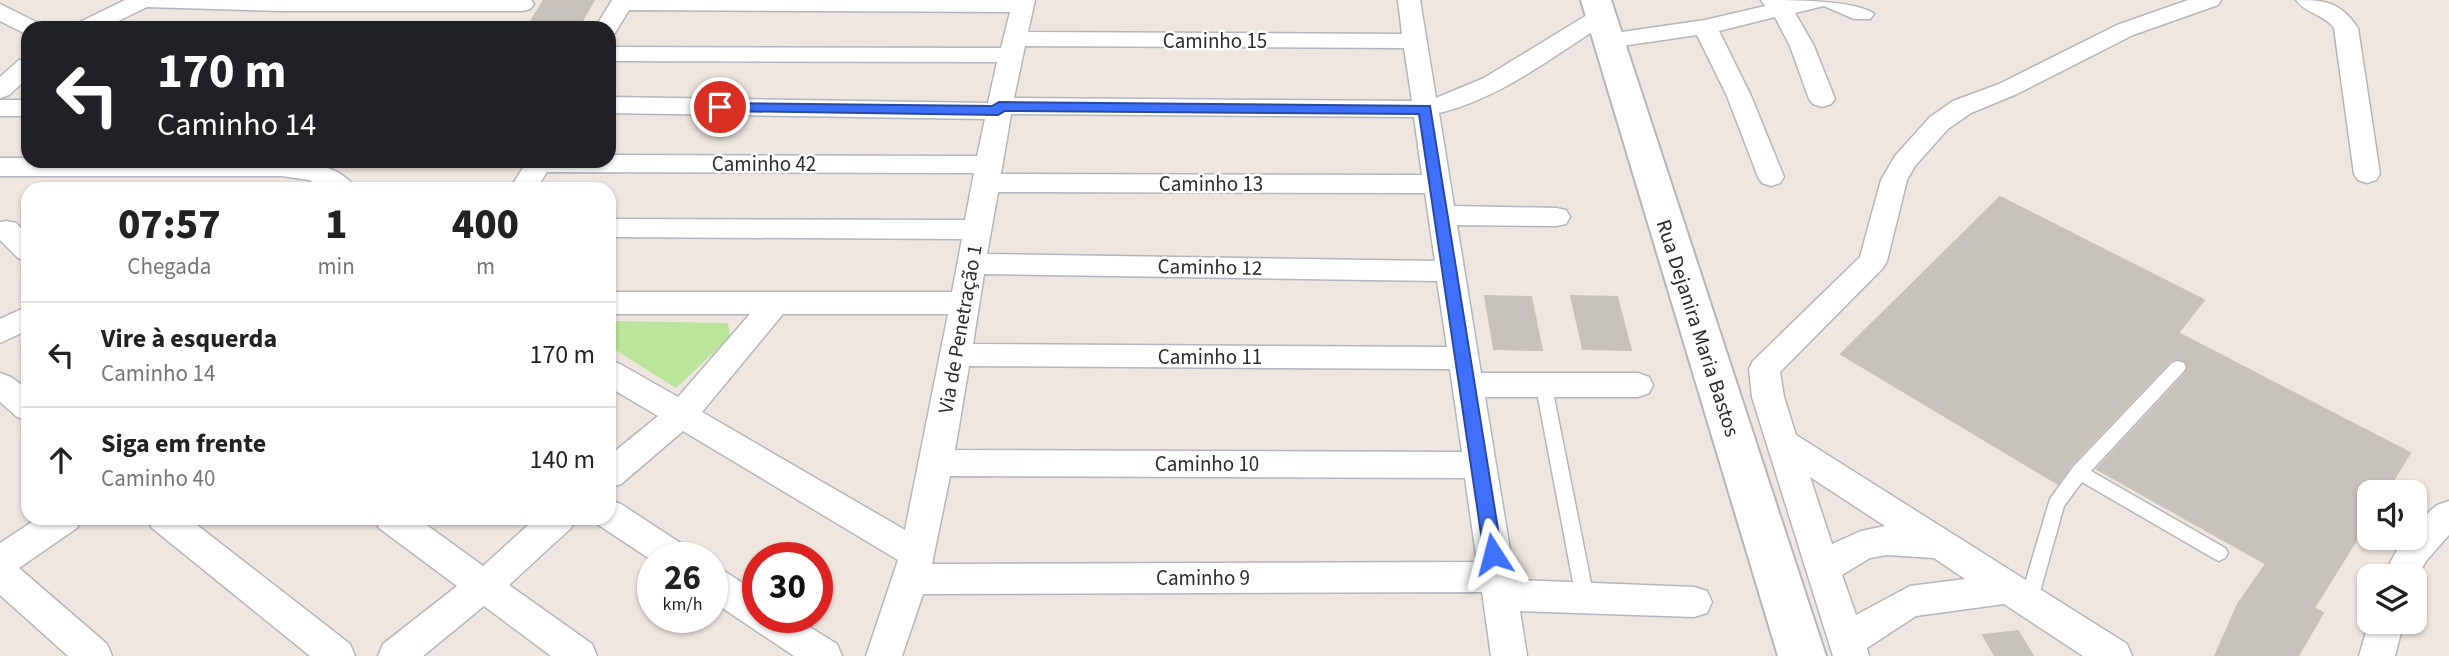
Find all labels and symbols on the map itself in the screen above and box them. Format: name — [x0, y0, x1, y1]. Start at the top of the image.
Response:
street label: Caminho 15 — [1163, 26, 1267, 56]
pin — [690, 77, 750, 137]
street label: Caminho 42 — [712, 149, 816, 179]
street label: Caminho 13 — [1159, 169, 1263, 199]
street label: Rua Dejanira Maria Bastos — [1649, 215, 1747, 441]
street label: Via de Penetração 1 — [930, 242, 990, 416]
street label: Caminho 12 — [1157, 251, 1263, 283]
street label: Caminho 11 — [1158, 342, 1262, 372]
street label: Caminho 10 — [1155, 449, 1259, 479]
position arrow — [1456, 517, 1530, 591]
speed limit sign: 30 — [742, 542, 833, 633]
street label: Caminho 9 — [1156, 563, 1250, 593]

